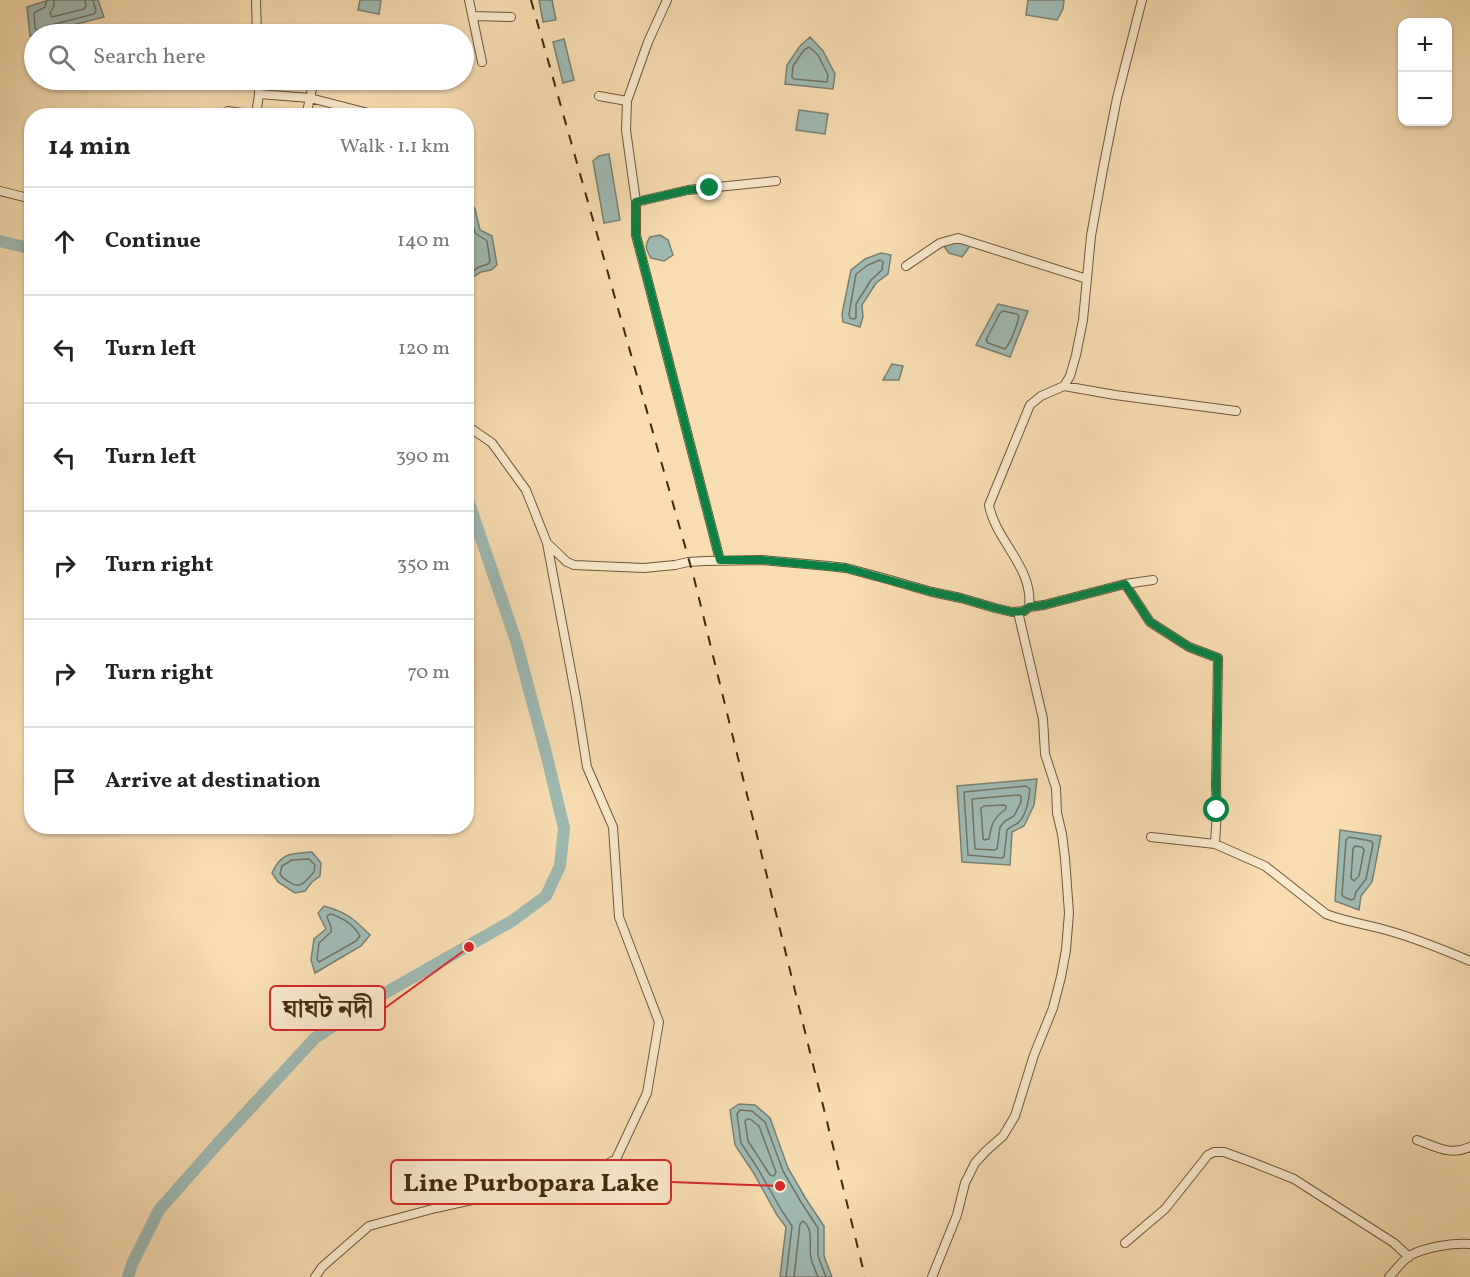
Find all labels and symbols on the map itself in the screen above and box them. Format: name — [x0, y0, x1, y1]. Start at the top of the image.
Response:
route end — [696, 174, 722, 200]
route start — [1203, 796, 1229, 822]
callout: ঘাঘট নদী — [270, 986, 385, 1030]
text: ঘাঘট নদী — [282, 992, 373, 1028]
callout: Line Purbopara Lake — [391, 1160, 671, 1204]
text: Line Purbopara Lake — [403, 1166, 659, 1202]

